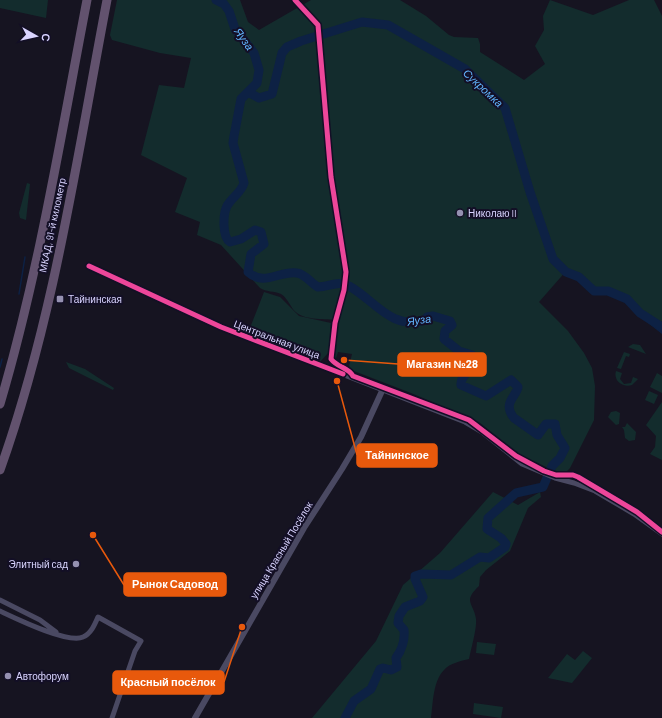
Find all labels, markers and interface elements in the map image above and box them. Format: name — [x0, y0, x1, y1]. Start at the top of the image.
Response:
north arrow — [16, 16, 56, 56]
water label: Яуза — [232, 24, 257, 52]
text: С — [39, 33, 53, 42]
water label: Сукромка — [461, 66, 506, 109]
street label: МКАД, 91-й километр — [36, 176, 68, 273]
place label: Николаю II — [468, 207, 517, 219]
marker: Николаю II — [455, 208, 465, 218]
place label: Тайнинская — [68, 293, 122, 305]
marker: Тайнинская — [55, 294, 65, 304]
water label: Яуза — [405, 311, 432, 328]
street label: Центральная улица — [232, 317, 322, 361]
callout: Магазин №28 — [398, 353, 486, 376]
text: Магазин №28 — [406, 357, 478, 370]
callout: Тайнинское — [357, 444, 437, 467]
text: Тайнинское — [365, 448, 429, 461]
street label: улица Красный Посёлок — [247, 499, 315, 601]
place label: Элитный сад — [8, 558, 68, 570]
marker: Элитный сад — [71, 559, 81, 569]
callout: Рынок Садовод — [124, 573, 226, 596]
text: Рынок Садовод — [132, 577, 218, 590]
place label: Автофорум — [16, 670, 69, 682]
marker: Автофорум — [3, 671, 13, 681]
callout: Красный посёлок — [113, 671, 224, 694]
text: Красный посёлок — [120, 675, 216, 688]

